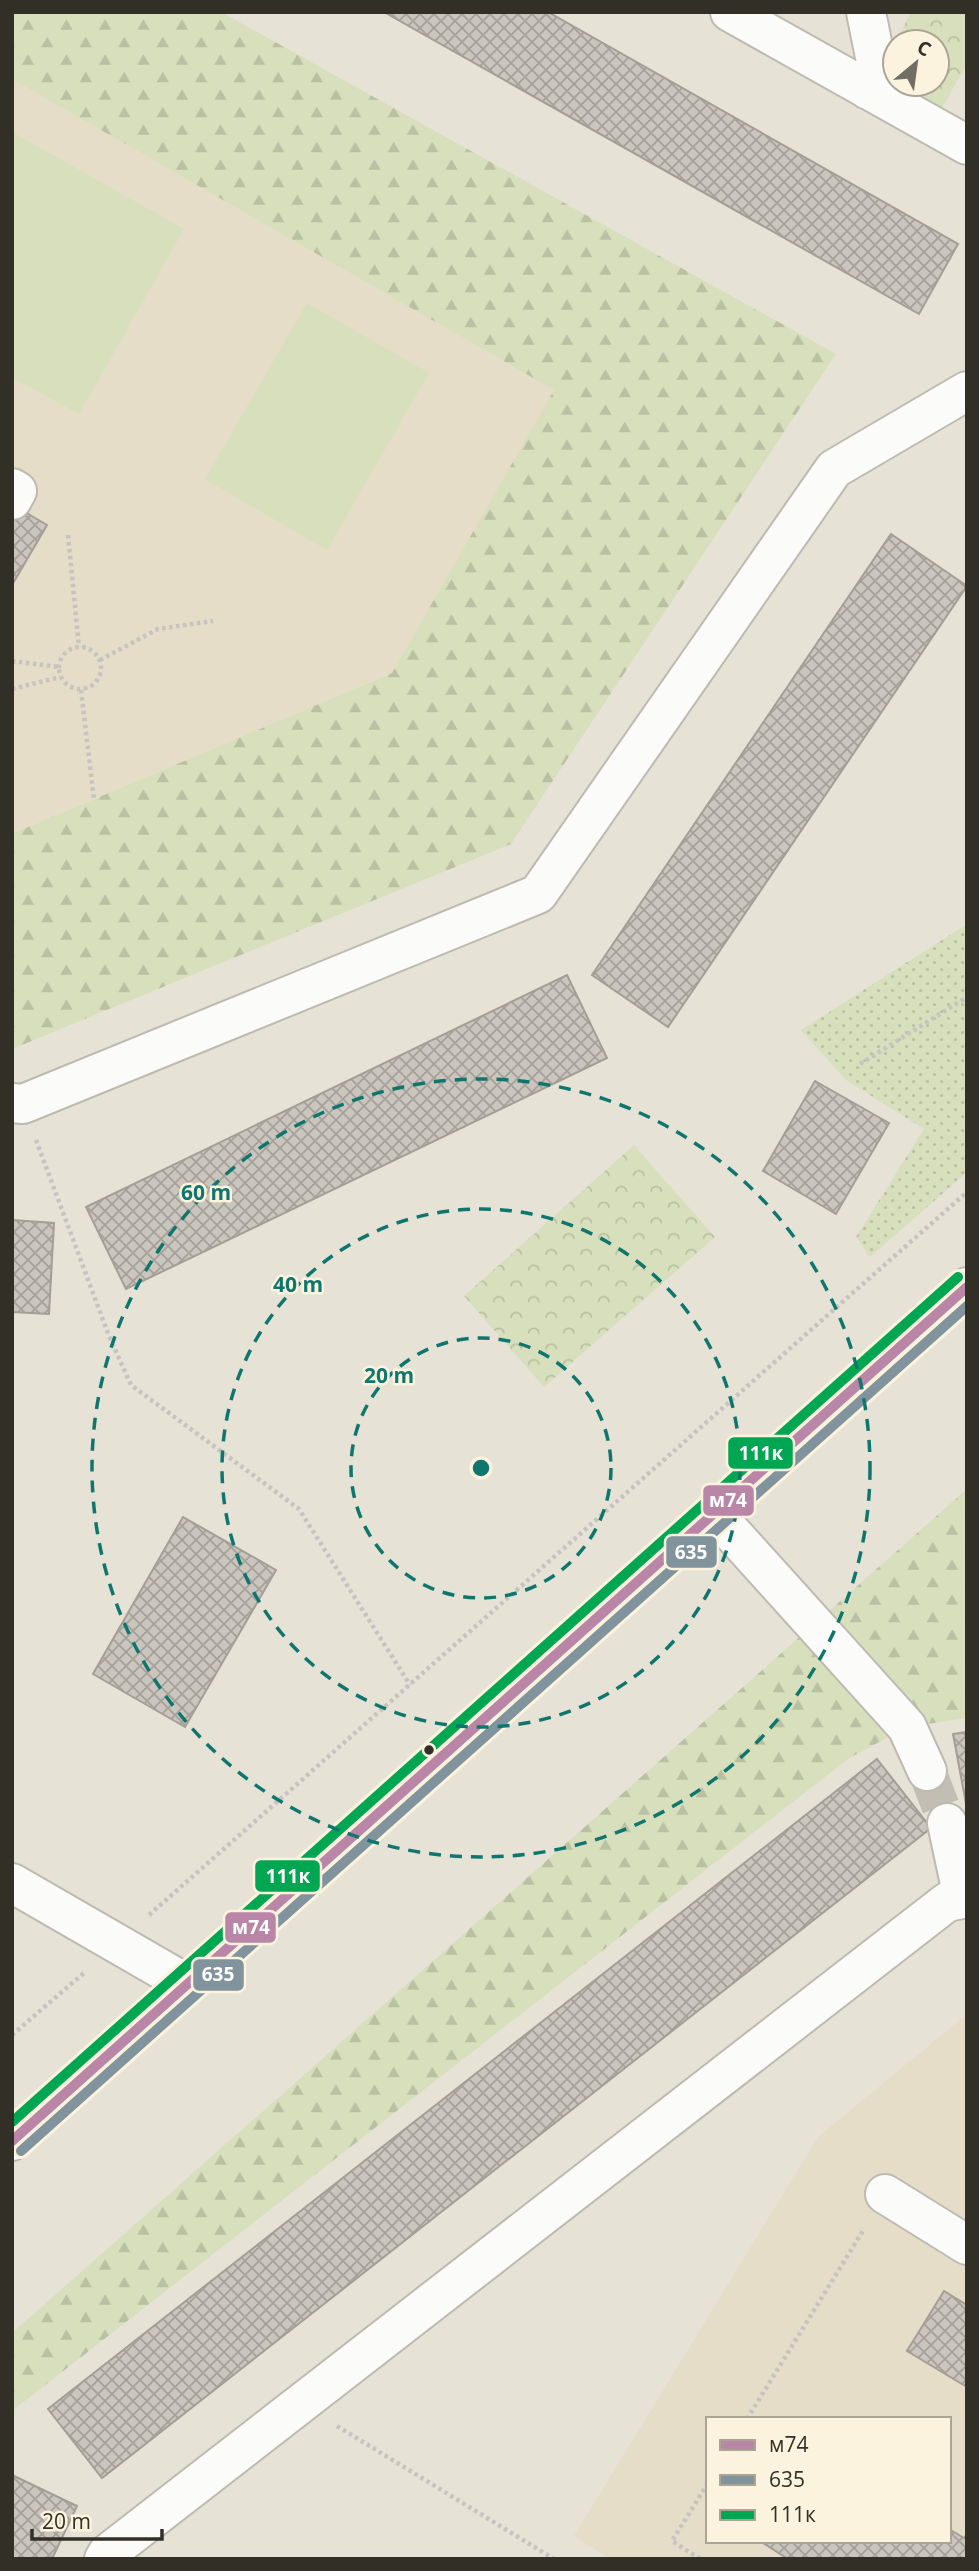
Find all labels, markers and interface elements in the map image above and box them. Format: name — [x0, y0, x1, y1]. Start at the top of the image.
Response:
north arrow — [881, 28, 951, 98]
text: С — [913, 34, 936, 62]
text: 60 m — [181, 1178, 231, 1206]
text: 40 m — [273, 1270, 323, 1298]
text: 20 m — [364, 1361, 414, 1389]
line badge: 111к — [727, 1436, 794, 1470]
text: 111к — [739, 1440, 783, 1466]
centre of rings — [469, 1456, 493, 1480]
line badge: м74 — [702, 1484, 755, 1517]
text: м74 — [709, 1487, 747, 1513]
line badge: 635 — [665, 1535, 718, 1569]
text: 635 — [675, 1539, 707, 1565]
unlabelled marker — [422, 1743, 436, 1757]
line badge: 111к — [254, 1859, 321, 1893]
text: 111к — [266, 1863, 310, 1889]
line badge: м74 — [224, 1911, 277, 1944]
text: м74 — [232, 1914, 270, 1940]
line badge: 635 — [192, 1958, 245, 1992]
text: 635 — [202, 1961, 234, 1987]
legend — [706, 2417, 951, 2543]
text: м74 — [769, 2430, 808, 2458]
text: 635 — [769, 2465, 805, 2493]
scale bar — [32, 2498, 161, 2542]
text: 111к — [769, 2500, 816, 2528]
text: 20 m — [42, 2507, 91, 2535]

